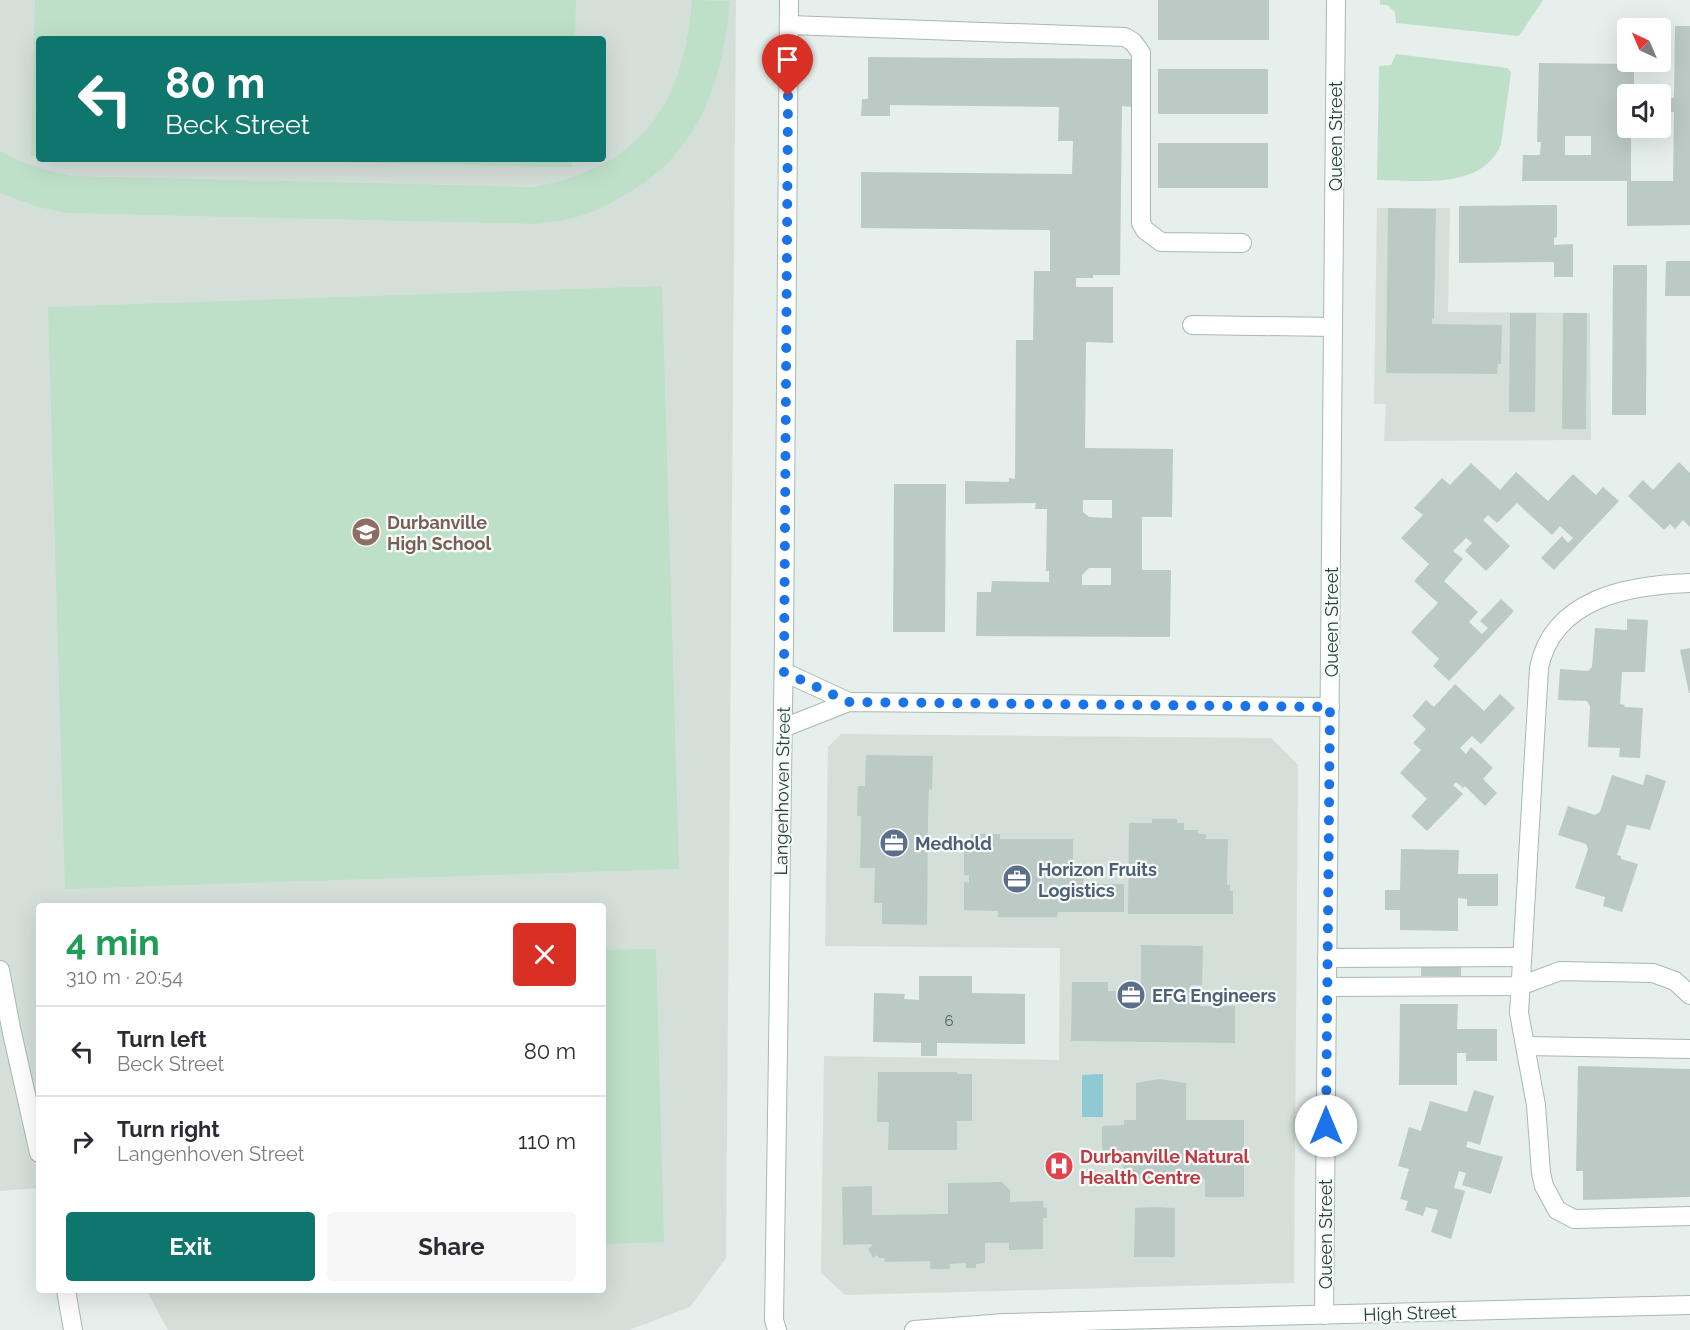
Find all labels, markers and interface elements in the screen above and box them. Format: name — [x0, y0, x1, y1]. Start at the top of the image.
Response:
north arrow — [1617, 18, 1671, 72]
map controls — [1617, 18, 1671, 138]
pin — [762, 34, 813, 96]
icon: arrive — [771, 43, 804, 76]
text: 80 m — [165, 59, 265, 108]
icon: left — [66, 60, 144, 138]
street label: Queen Street — [1325, 81, 1346, 191]
button: sound — [1617, 84, 1671, 138]
text: Beck Street — [165, 109, 310, 140]
place label: Durbanville High School — [387, 512, 491, 554]
school or university icon: Durbanville High School — [350, 516, 382, 548]
street label: Queen Street — [1321, 567, 1342, 677]
street label: Langenhoven Street — [770, 706, 794, 876]
office icon: Medhold — [878, 827, 910, 859]
place label: Medhold — [915, 833, 992, 854]
place label: Horizon Fruits Logistics — [1038, 859, 1157, 901]
office icon: Horizon Fruits Logistics — [1001, 863, 1033, 895]
text: 4 min — [66, 921, 160, 963]
button: close — [513, 923, 576, 986]
text: 310 m · 20:54 — [66, 965, 183, 989]
office icon: EFG Engineers — [1115, 979, 1147, 1011]
place label: EFG Engineers — [1152, 985, 1276, 1006]
house number: 6 — [944, 1012, 954, 1030]
text: Turn left — [117, 1026, 207, 1052]
icon: left — [66, 1035, 99, 1068]
text: 80 m — [524, 1038, 576, 1064]
text: Beck Street — [117, 1052, 224, 1076]
position arrow — [1294, 1094, 1358, 1158]
text: Turn right — [117, 1116, 220, 1142]
icon: right — [66, 1125, 99, 1158]
text: 110 m — [518, 1128, 576, 1154]
text: Langenhoven Street — [117, 1142, 304, 1166]
place label: Durbanville Natural Health Centre — [1080, 1146, 1250, 1188]
hospital icon: Durbanville Natural Health Centre — [1043, 1150, 1075, 1182]
street label: Queen Street — [1315, 1179, 1336, 1289]
button: Exit — [66, 1212, 315, 1281]
button: Share — [327, 1212, 576, 1281]
street label: High Street — [1363, 1301, 1457, 1325]

